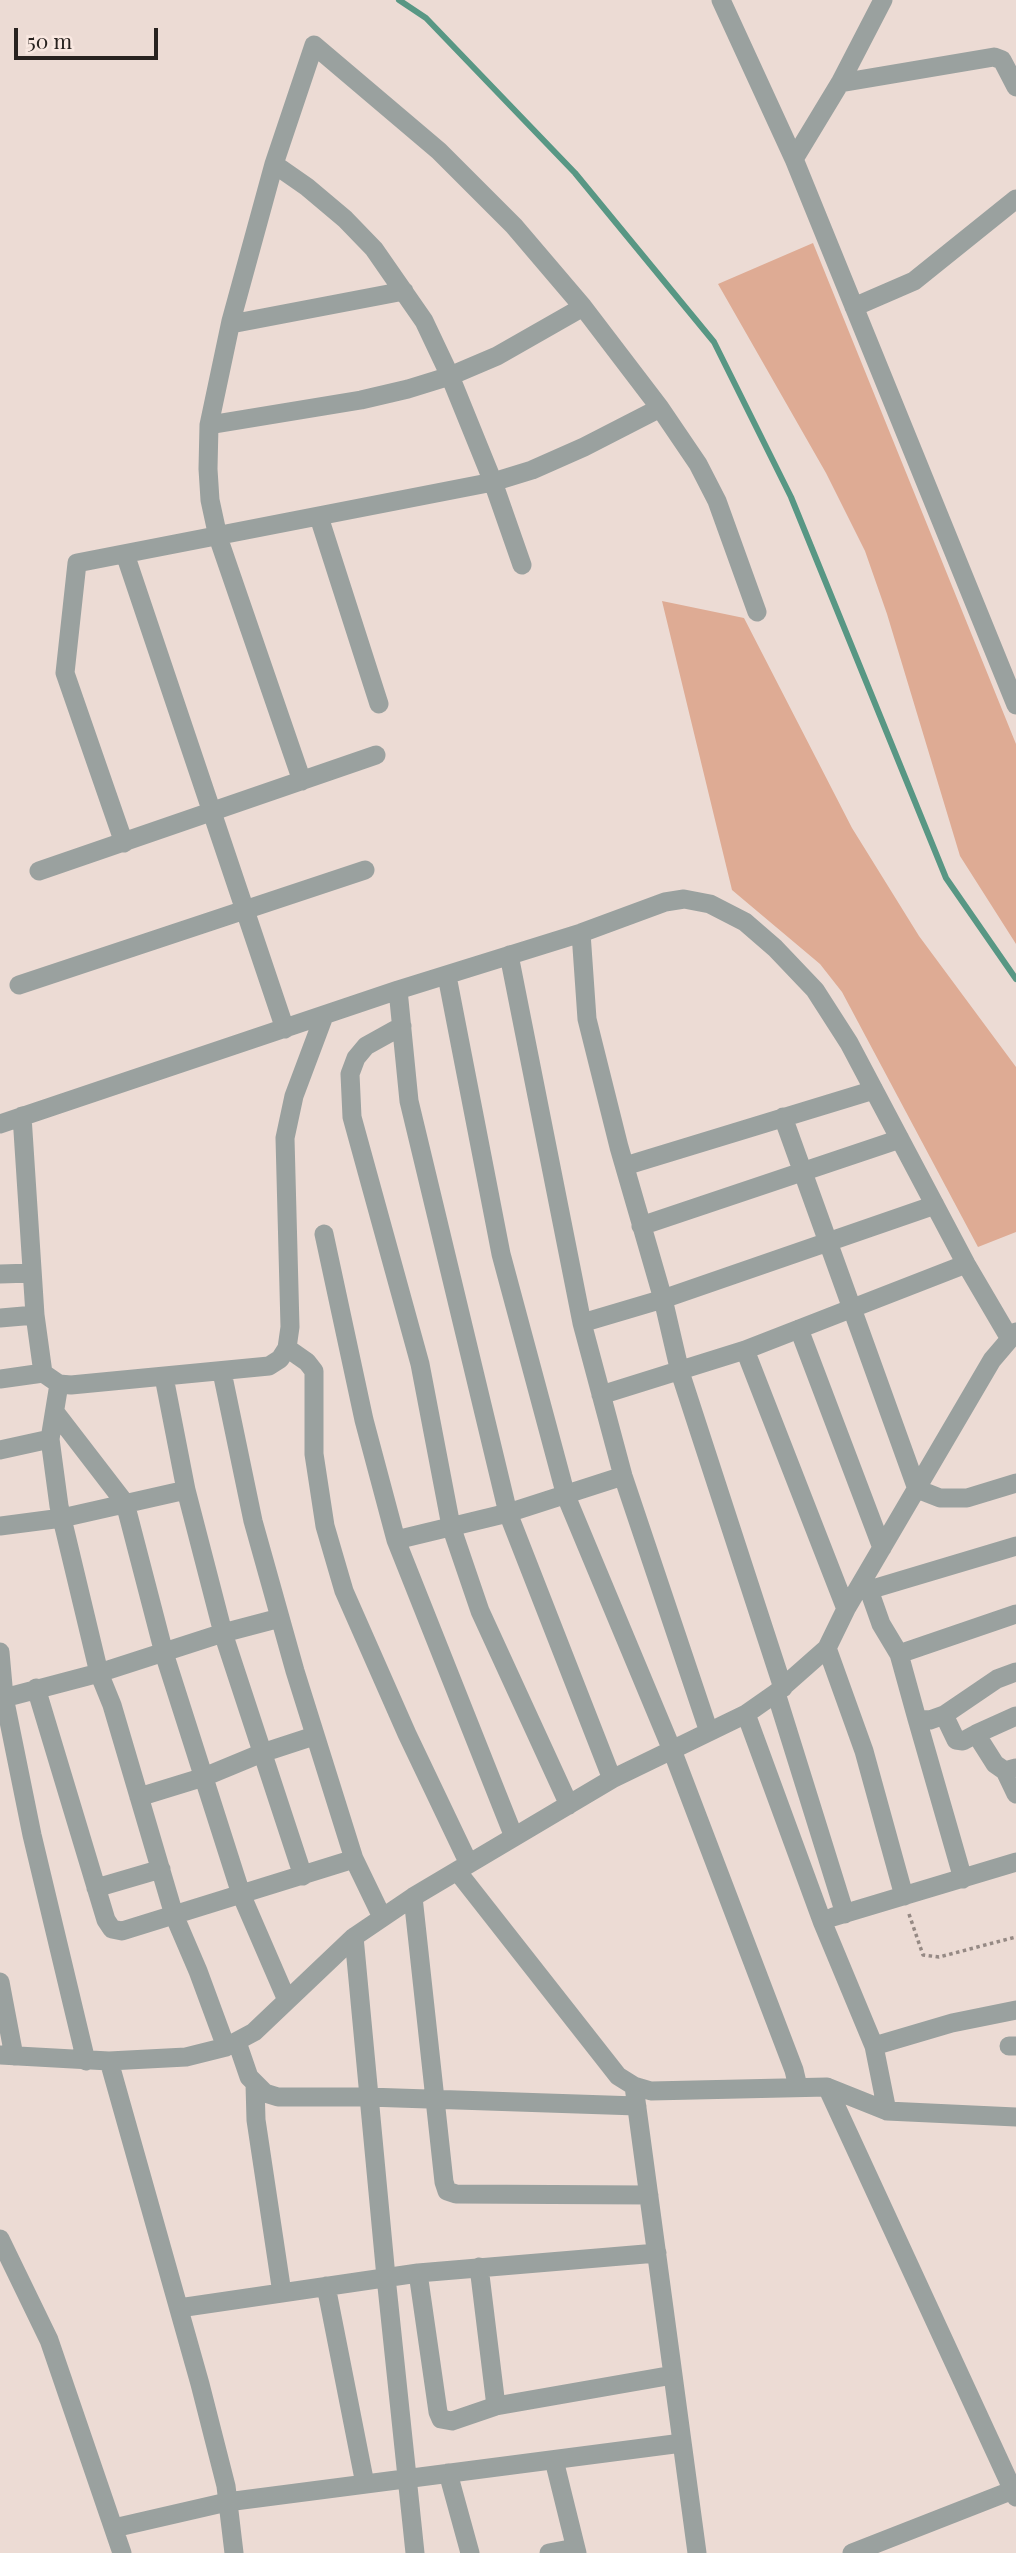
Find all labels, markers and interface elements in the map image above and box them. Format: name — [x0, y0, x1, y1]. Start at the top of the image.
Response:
scale bar — [18, 14, 161, 58]
text: 50 m — [27, 26, 72, 54]

